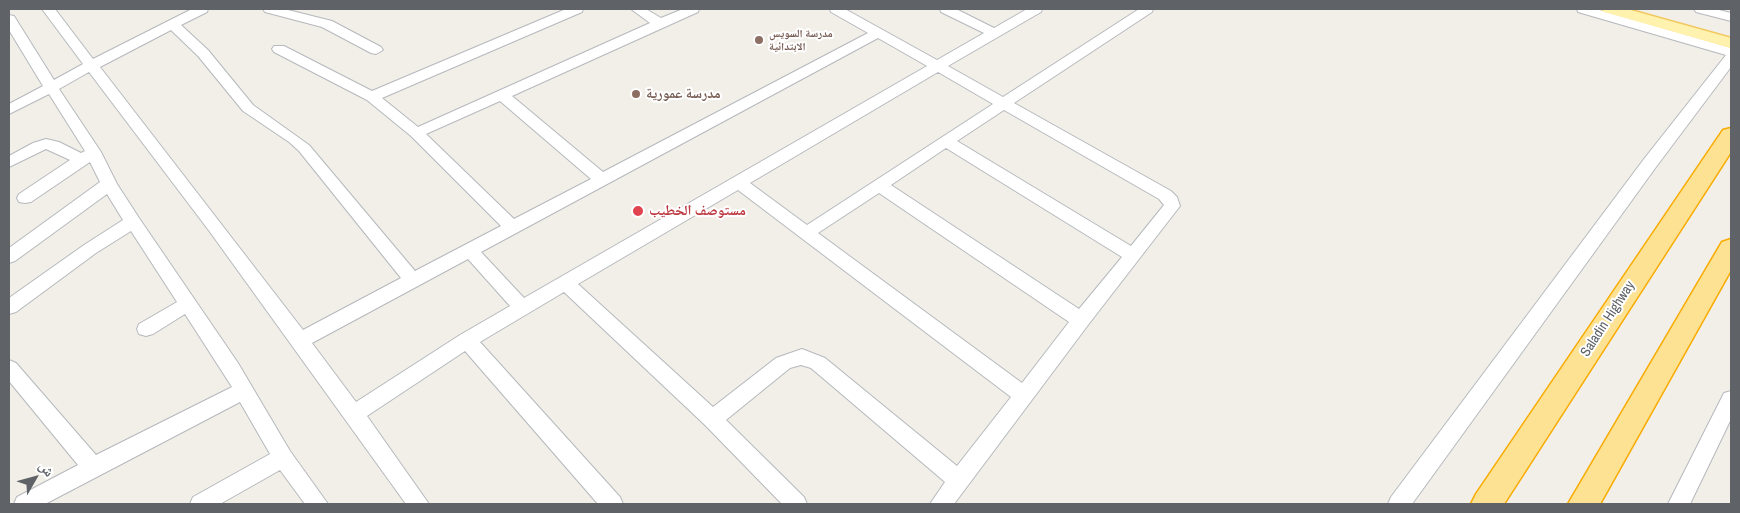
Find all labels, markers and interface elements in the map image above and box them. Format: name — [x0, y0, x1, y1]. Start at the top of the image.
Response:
place label: مدرسة السويس الابتدائية — [769, 27, 833, 53]
marker: مدرسة السويس الابتدائية — [753, 34, 765, 46]
place label: مدرسة عمورية — [646, 86, 721, 102]
marker: مدرسة عمورية — [630, 88, 642, 100]
place label: مستوصف الخطيب — [649, 203, 746, 219]
marker: مستوصف الخطيب — [631, 204, 645, 218]
street label: Saladin Highway — [1577, 278, 1639, 360]
north arrow — [10, 453, 60, 503]
text: ش — [35, 457, 58, 480]

